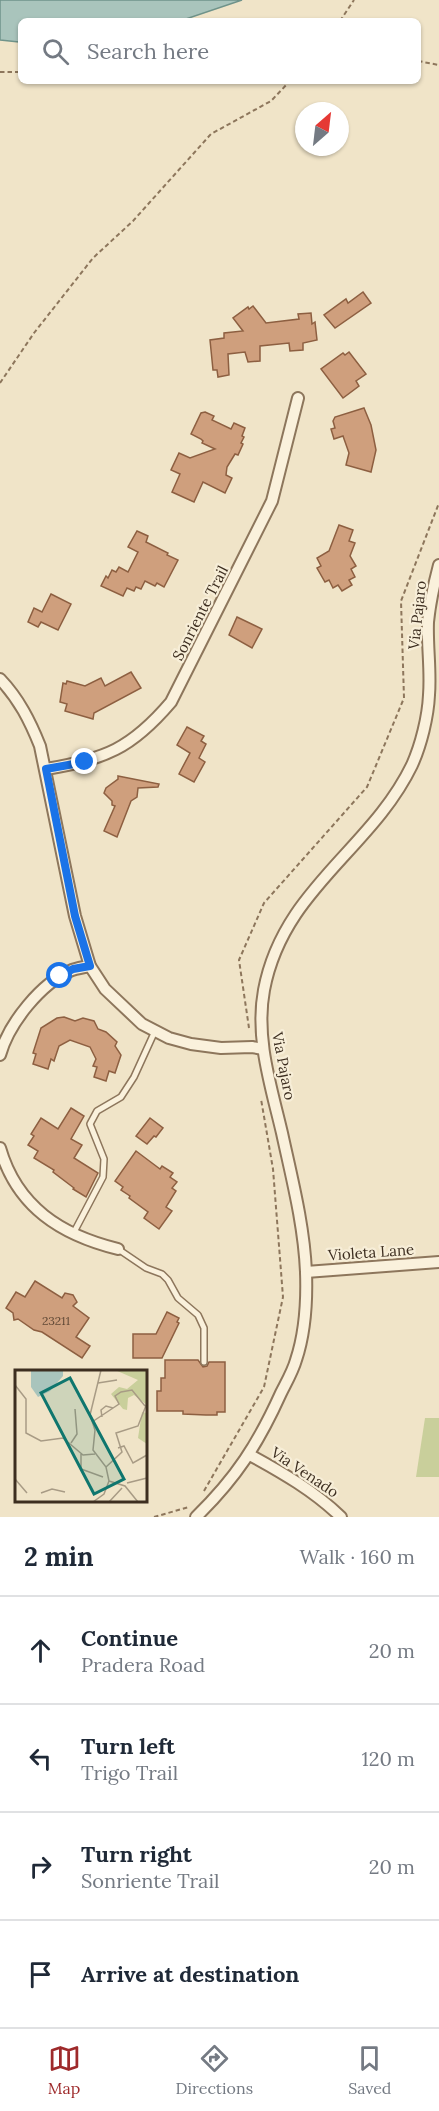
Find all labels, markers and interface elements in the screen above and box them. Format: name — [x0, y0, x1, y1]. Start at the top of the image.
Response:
search box — [18, 18, 421, 84]
icon: search — [39, 35, 72, 68]
text: Search here — [87, 37, 209, 65]
north arrow — [295, 102, 349, 156]
street label: Sonriente Trail — [168, 562, 232, 664]
street label: Via Pajaro — [404, 579, 430, 651]
route end — [71, 748, 97, 774]
route start — [46, 962, 72, 988]
street label: Via Pajaro — [268, 1029, 300, 1102]
street label: Violeta Lane — [326, 1240, 415, 1265]
house number: 23211 — [42, 1313, 70, 1328]
inset map — [15, 1370, 147, 1502]
street label: Via Venado — [267, 1442, 343, 1502]
text: 2 min — [24, 1540, 94, 1573]
text: Walk · 160 m — [299, 1544, 415, 1569]
text: Continue — [81, 1624, 178, 1652]
icon: ahead — [24, 1634, 57, 1667]
text: 20 m — [369, 1638, 415, 1663]
text: Pradera Road — [81, 1652, 205, 1677]
text: Turn left — [81, 1732, 175, 1760]
icon: left — [24, 1742, 57, 1775]
text: 120 m — [361, 1746, 415, 1771]
text: Trigo Trail — [81, 1760, 178, 1785]
text: Turn right — [81, 1840, 192, 1868]
icon: right — [24, 1850, 57, 1883]
text: 20 m — [369, 1854, 415, 1879]
text: Sonriente Trail — [81, 1868, 220, 1893]
icon: arrive — [24, 1958, 57, 1991]
text: Arrive at destination — [81, 1960, 299, 1988]
tab: Map — [48, 2042, 81, 2098]
tab: Directions — [176, 2042, 253, 2098]
tab: Saved — [348, 2042, 391, 2098]

